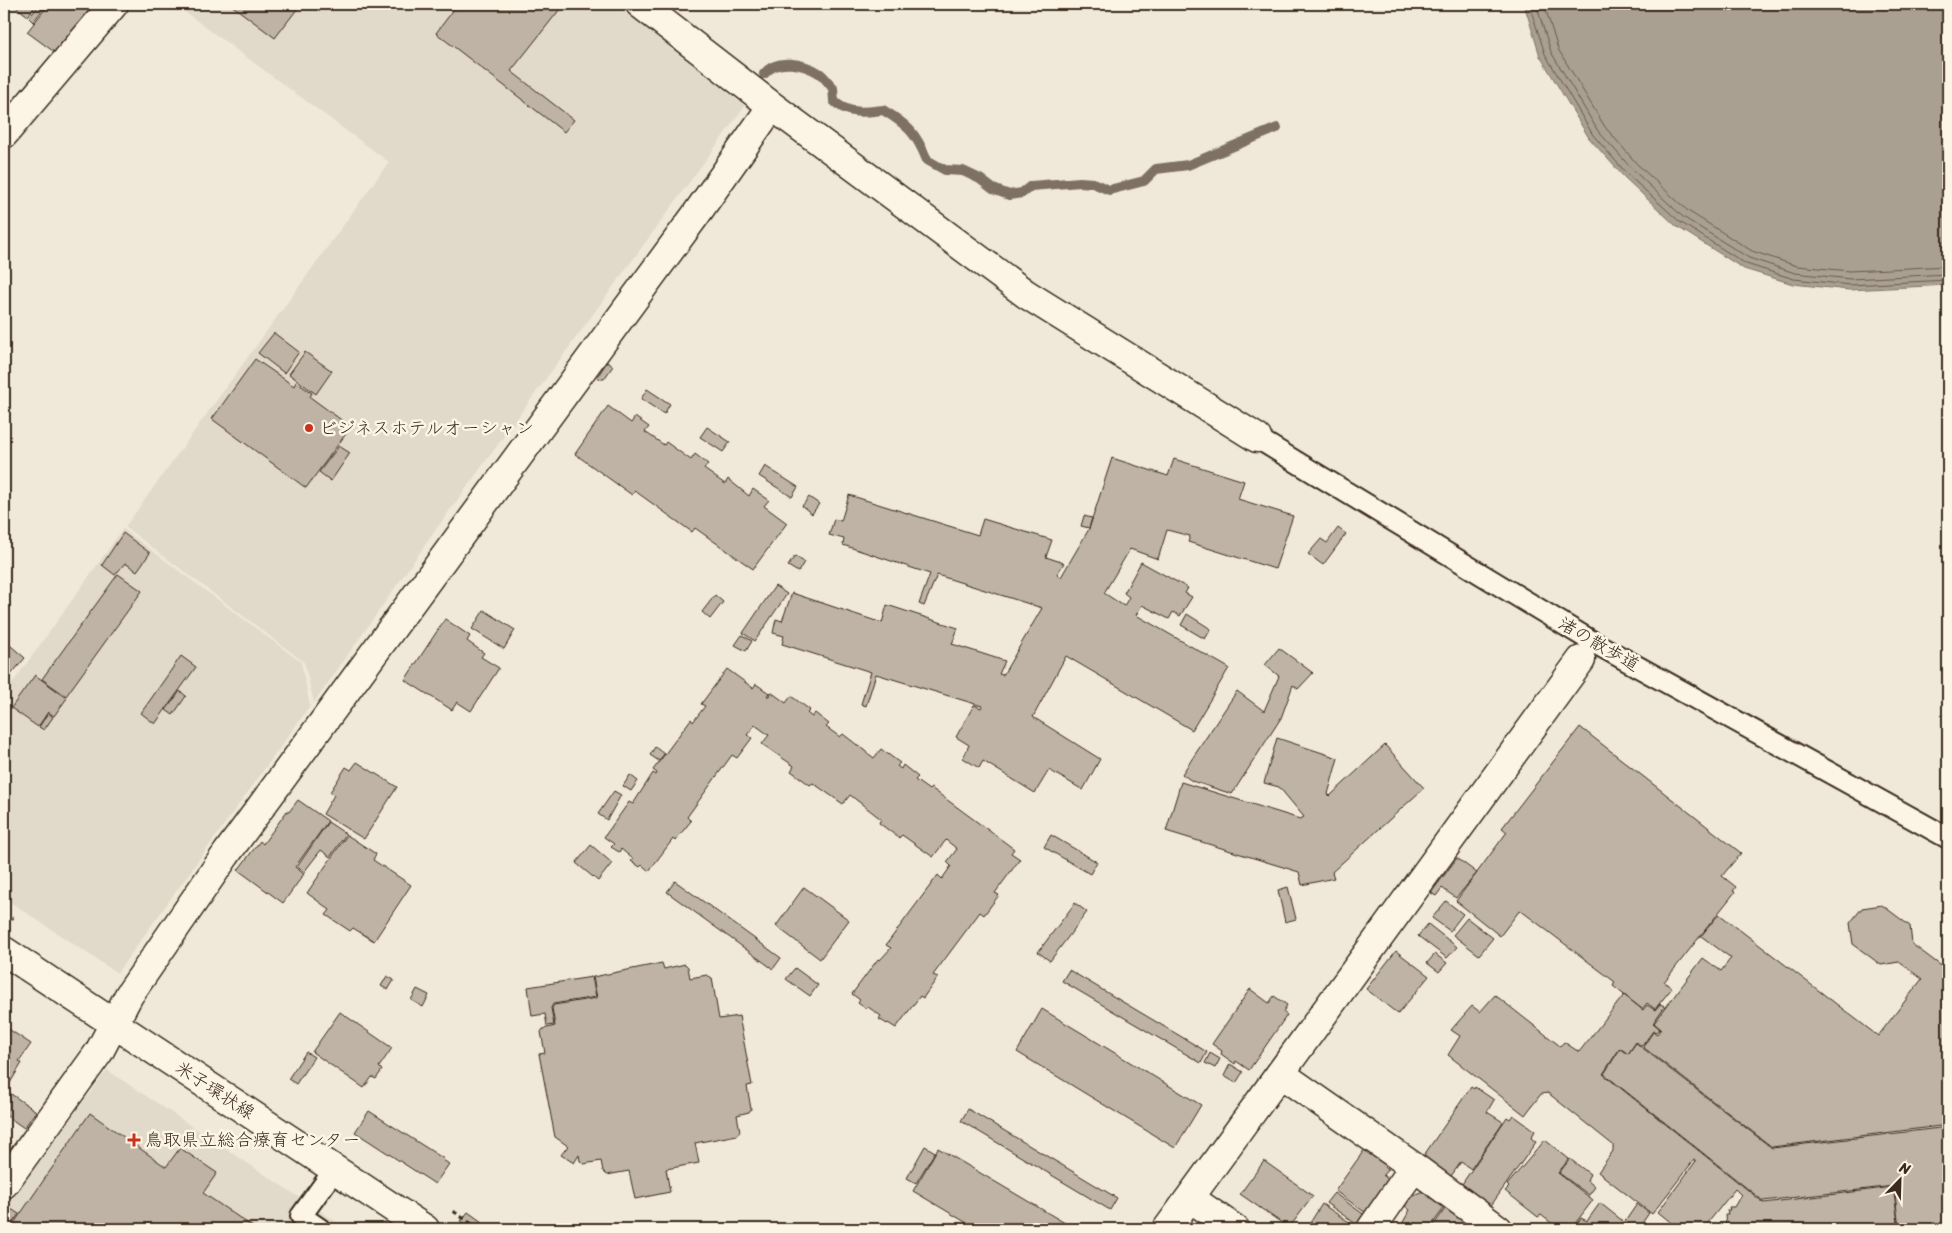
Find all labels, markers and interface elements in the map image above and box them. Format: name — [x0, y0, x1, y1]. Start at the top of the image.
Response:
place label: ビジネスホテルオーシャン — [319, 412, 534, 444]
marker: ビジネスホテルオーシャン — [303, 422, 315, 434]
street label: 渚の散歩道 — [1552, 608, 1646, 680]
street label: 米子環状線 — [169, 1052, 261, 1128]
place label: 鳥取県立総合療育センター — [145, 1124, 360, 1156]
marker: 鳥取県立総合療育センター — [127, 1133, 141, 1147]
text: N — [1895, 1155, 1915, 1182]
north arrow — [1874, 1156, 1924, 1206]

